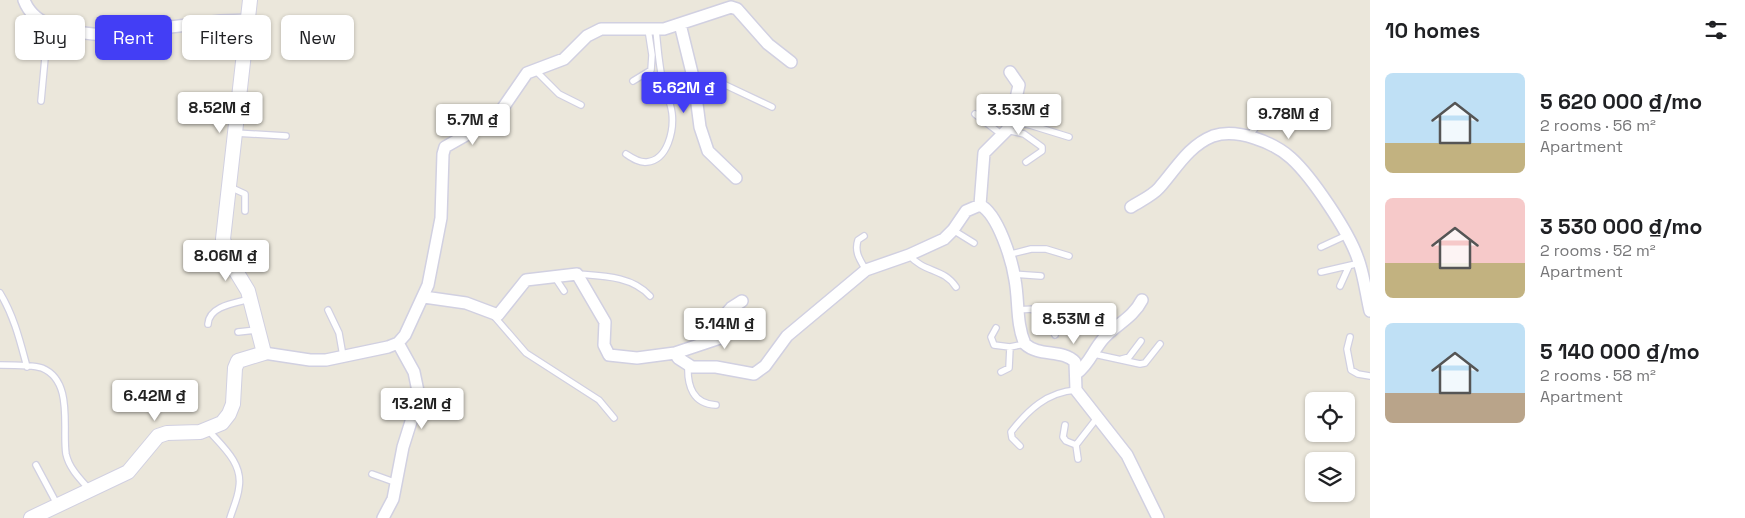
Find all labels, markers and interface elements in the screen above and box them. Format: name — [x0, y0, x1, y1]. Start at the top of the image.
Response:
chip: Buy — [15, 15, 85, 60]
chip: Rent — [95, 15, 172, 60]
chip: Filters — [182, 15, 271, 60]
chip: New — [281, 15, 354, 60]
icon: filters — [1702, 16, 1730, 44]
text: 10 homes — [1385, 17, 1480, 44]
pin: 5.62M ₫ — [638, 72, 730, 114]
text: 5.62M ₫ — [653, 77, 715, 98]
text: 5 620 000 ₫/mo — [1540, 88, 1702, 115]
pin: 8.52M ₫ — [174, 92, 266, 134]
icon: home — [1425, 93, 1485, 153]
pin: 3.53M ₫ — [973, 94, 1065, 136]
text: 8.52M ₫ — [189, 97, 251, 118]
pin: 9.78M ₫ — [1243, 98, 1335, 140]
text: 3.53M ₫ — [987, 99, 1051, 120]
text: 9.78M ₫ — [1258, 103, 1320, 124]
pin: 5.7M ₫ — [432, 104, 514, 146]
text: 5.7M ₫ — [447, 109, 499, 130]
text: 2 rooms · 56 m² — [1540, 115, 1656, 136]
text: Apartment — [1540, 136, 1623, 157]
text: 3 530 000 ₫/mo — [1540, 213, 1702, 240]
icon: home — [1425, 218, 1485, 278]
pin: 8.06M ₫ — [180, 240, 272, 282]
text: 2 rooms · 52 m² — [1540, 240, 1656, 261]
text: 8.06M ₫ — [194, 245, 258, 266]
text: Apartment — [1540, 261, 1623, 282]
pin: 8.53M ₫ — [1028, 302, 1120, 345]
pin: 5.14M ₫ — [679, 308, 771, 350]
text: 8.53M ₫ — [1042, 308, 1106, 329]
text: 5.14M ₫ — [695, 313, 755, 334]
text: 5 140 000 ₫/mo — [1540, 338, 1700, 365]
icon: home — [1425, 343, 1485, 403]
text: 2 rooms · 58 m² — [1540, 365, 1656, 386]
pin: 6.42M ₫ — [109, 380, 201, 422]
text: 6.42M ₫ — [123, 385, 187, 406]
text: Apartment — [1540, 386, 1623, 407]
pin: 13.2M ₫ — [376, 388, 468, 430]
map controls — [1305, 392, 1355, 502]
button: locate — [1305, 392, 1355, 442]
text: 13.2M ₫ — [392, 393, 452, 414]
button: layers — [1305, 452, 1355, 502]

